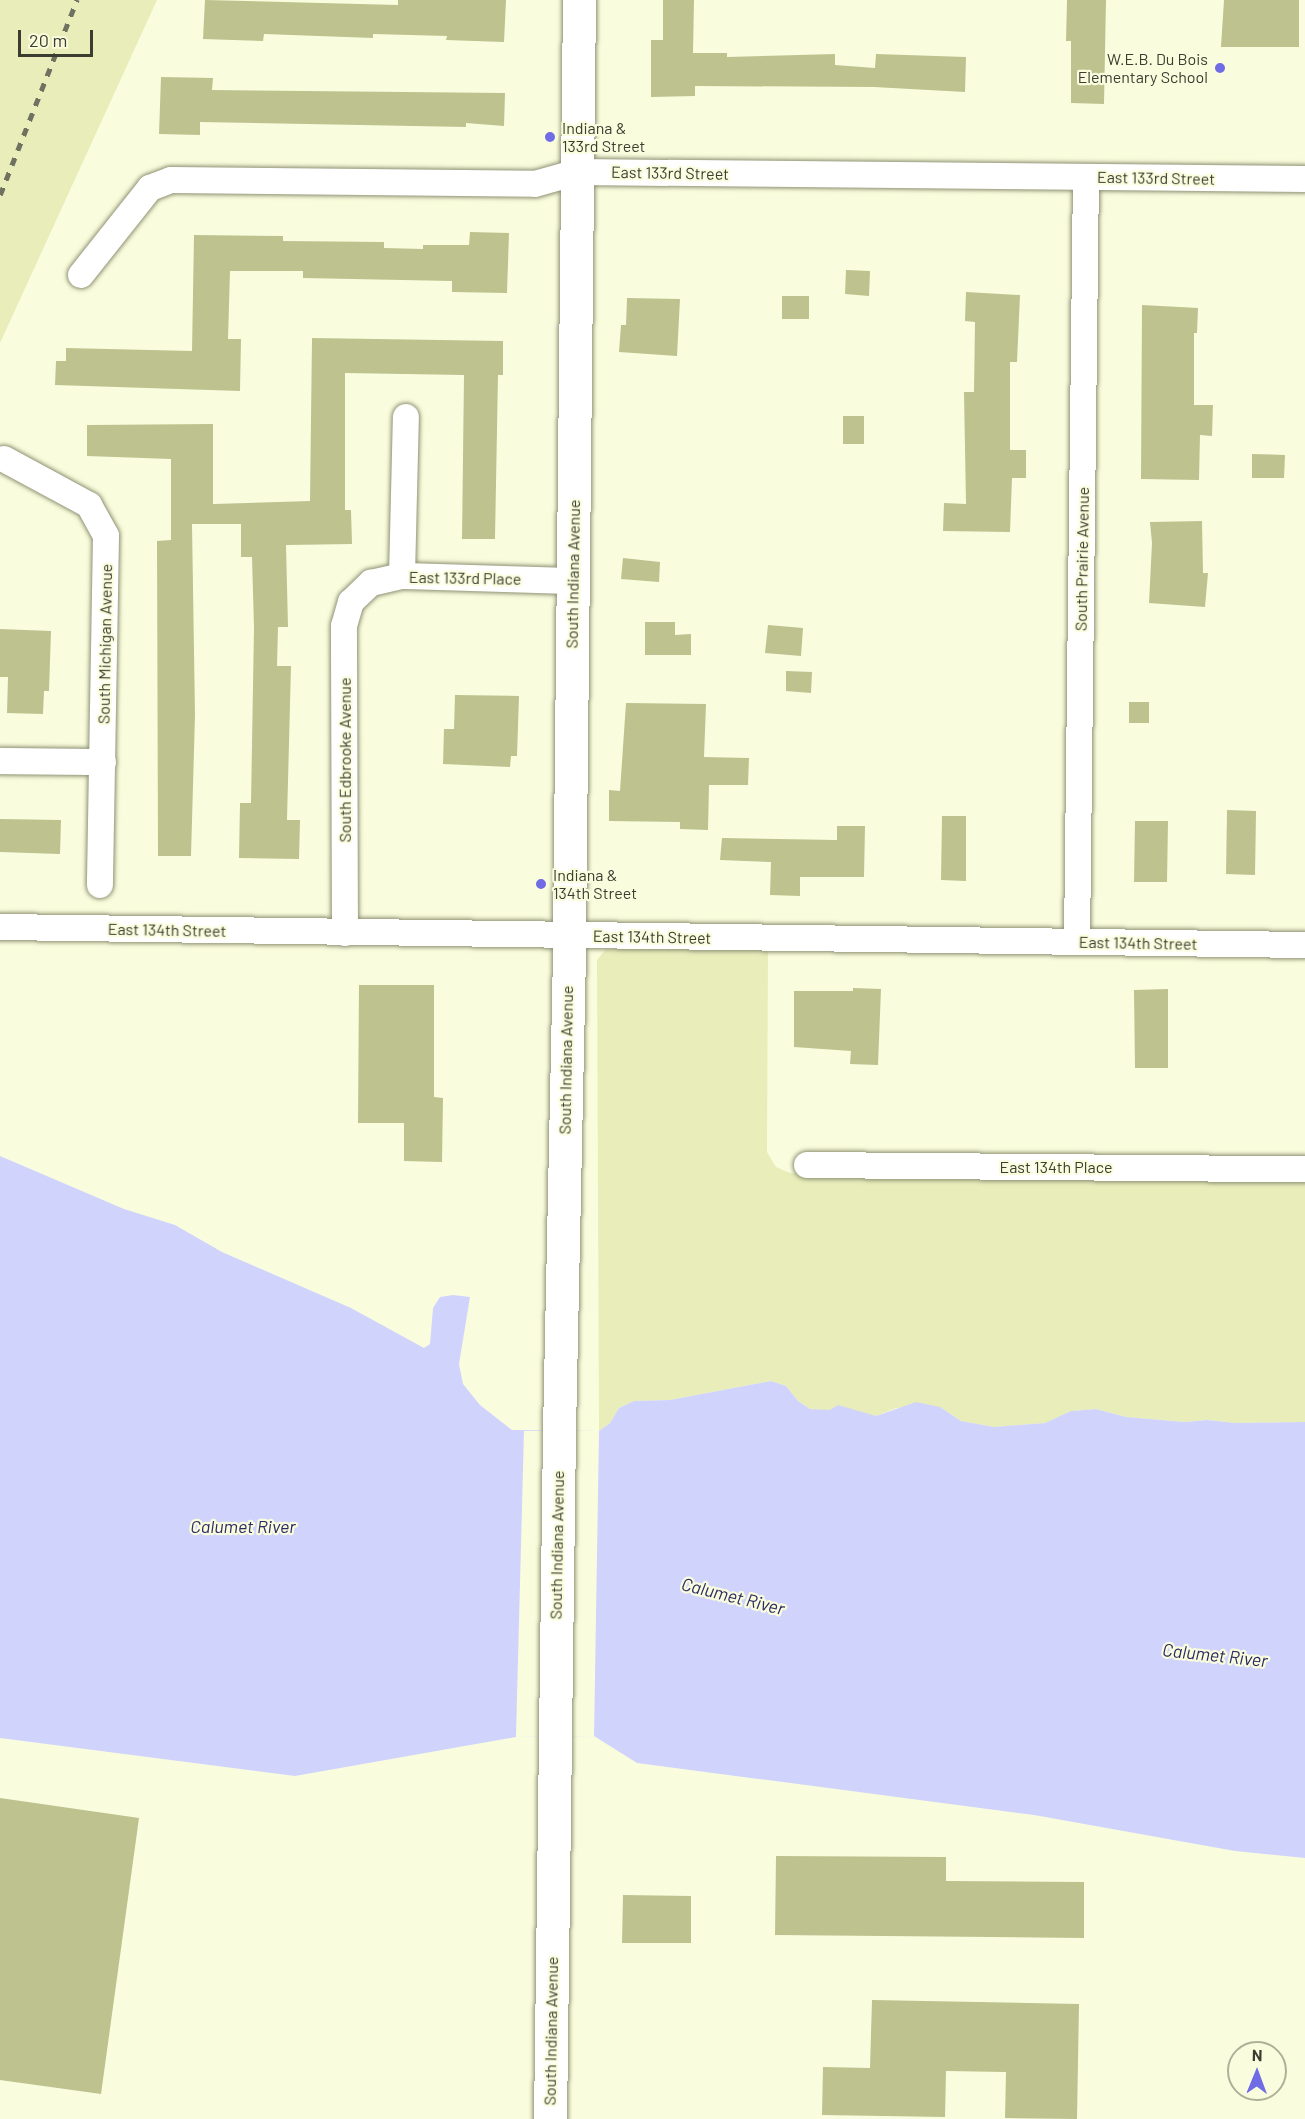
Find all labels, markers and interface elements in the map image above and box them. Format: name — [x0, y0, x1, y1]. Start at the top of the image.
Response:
scale bar — [21, 18, 96, 56]
text: 20 m — [29, 29, 67, 51]
place label: W.E.B. Du Bois Elementary School — [1078, 49, 1208, 87]
marker: W.E.B. Du Bois Elementary School — [1213, 61, 1227, 75]
place label: Indiana & 133rd Street — [562, 118, 645, 156]
marker: Indiana & 133rd Street — [543, 130, 557, 144]
street label: East 133rd Street — [611, 162, 729, 184]
street label: East 133rd Street — [1097, 167, 1215, 189]
street label: South Prairie Avenue — [1071, 487, 1093, 631]
street label: South Indiana Avenue — [562, 499, 584, 649]
street label: South Michigan Avenue — [94, 564, 116, 724]
street label: East 133rd Place — [409, 567, 521, 589]
street label: South Edbrooke Avenue — [335, 678, 355, 842]
place label: Indiana & 134th Street — [553, 865, 637, 903]
marker: Indiana & 134th Street — [534, 877, 548, 891]
street label: East 134th Street — [108, 919, 226, 941]
street label: East 134th Street — [593, 926, 711, 948]
street label: East 134th Street — [1079, 932, 1197, 954]
street label: South Indiana Avenue — [555, 985, 577, 1135]
street label: East 134th Place — [1000, 1157, 1112, 1177]
street label: South Indiana Avenue — [546, 1470, 568, 1620]
water label: Calumet River — [190, 1515, 296, 1537]
water label: Calumet River — [679, 1573, 787, 1619]
water label: Calumet River — [1161, 1639, 1269, 1671]
street label: South Indiana Avenue — [540, 1956, 562, 2106]
north arrow — [1227, 2041, 1287, 2101]
text: N — [1252, 2045, 1263, 2064]

